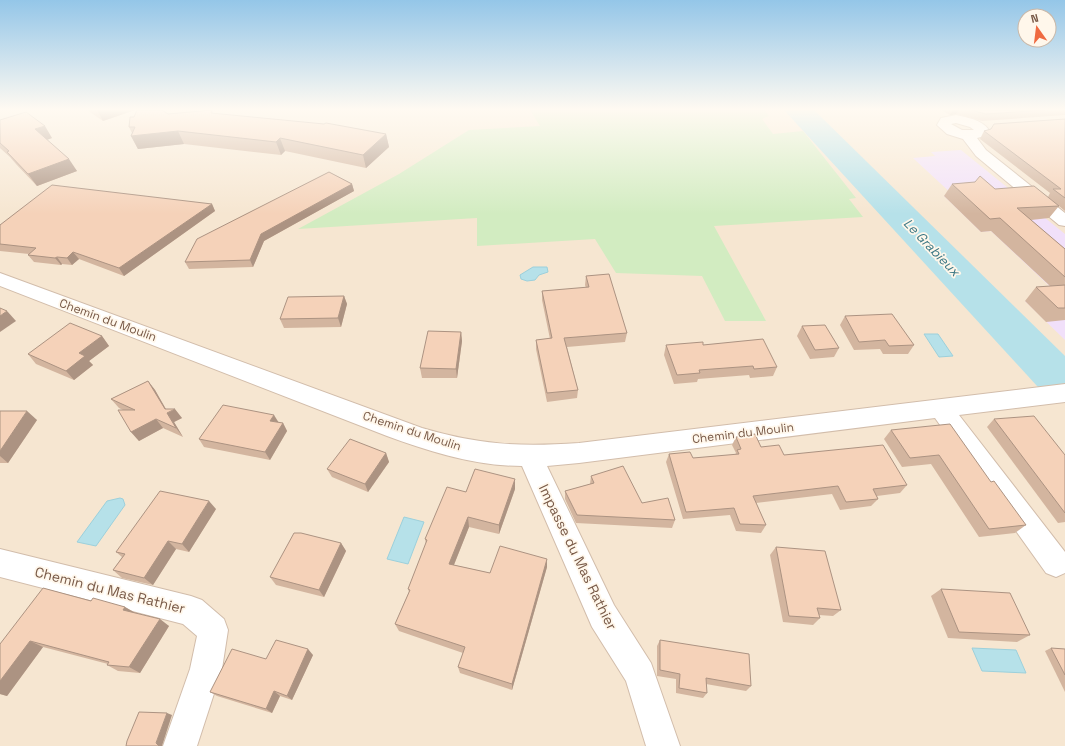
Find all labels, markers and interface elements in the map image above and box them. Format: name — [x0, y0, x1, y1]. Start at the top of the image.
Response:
north arrow — [1017, 8, 1057, 48]
text: N — [1029, 11, 1040, 26]
water label: Le Grabieux — [900, 215, 964, 281]
street label: Chemin du Moulin — [57, 295, 159, 345]
street label: Chemin du Moulin — [361, 408, 463, 454]
street label: Chemin du Moulin — [691, 419, 795, 447]
street label: Impasse du Mas Rathier — [535, 481, 621, 633]
street label: Chemin du Mas Rathier — [33, 563, 187, 617]

